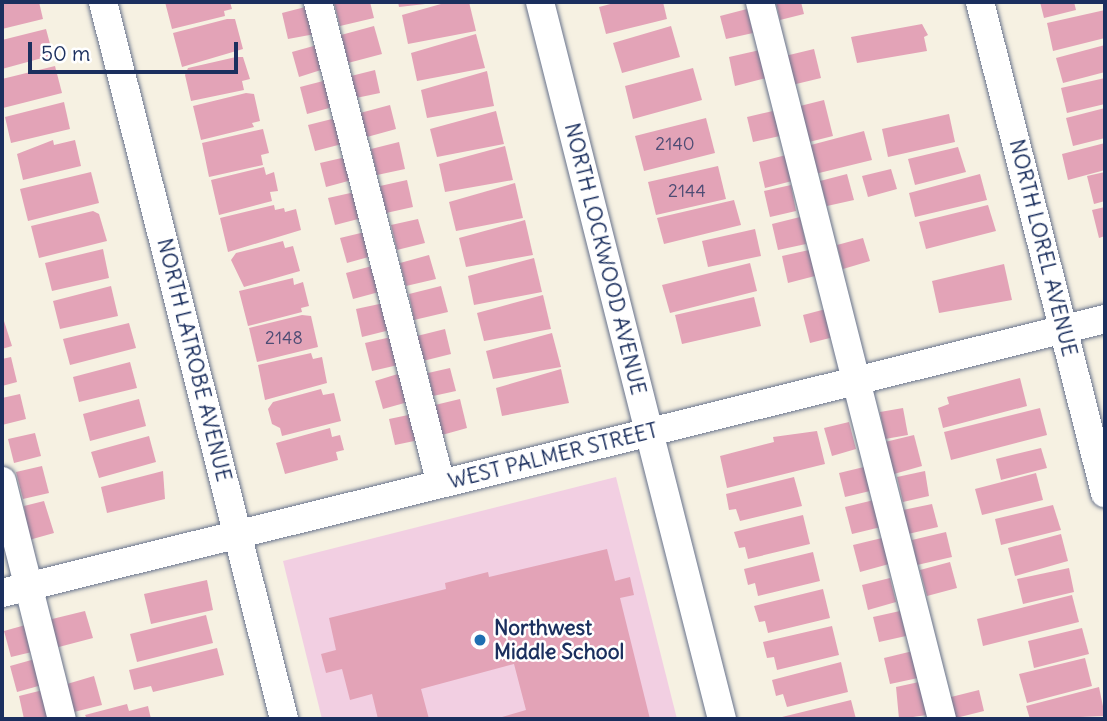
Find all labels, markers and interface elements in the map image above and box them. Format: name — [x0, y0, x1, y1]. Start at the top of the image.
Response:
scale bar — [32, 28, 242, 72]
text: 50 m — [41, 40, 90, 67]
street label: NORTH LOCKWOOD AVENUE — [559, 120, 651, 398]
house number: 2140 — [655, 133, 695, 155]
street label: NORTH LOREL AVENUE — [1004, 137, 1082, 359]
house number: 2144 — [668, 180, 706, 202]
street label: NORTH LATROBE AVENUE — [152, 236, 236, 484]
house number: 2148 — [265, 327, 303, 349]
street label: WEST PALMER STREET — [446, 418, 660, 494]
place label: Northwest Middle School — [494, 615, 624, 665]
marker: Northwest Middle School — [472, 632, 488, 648]

